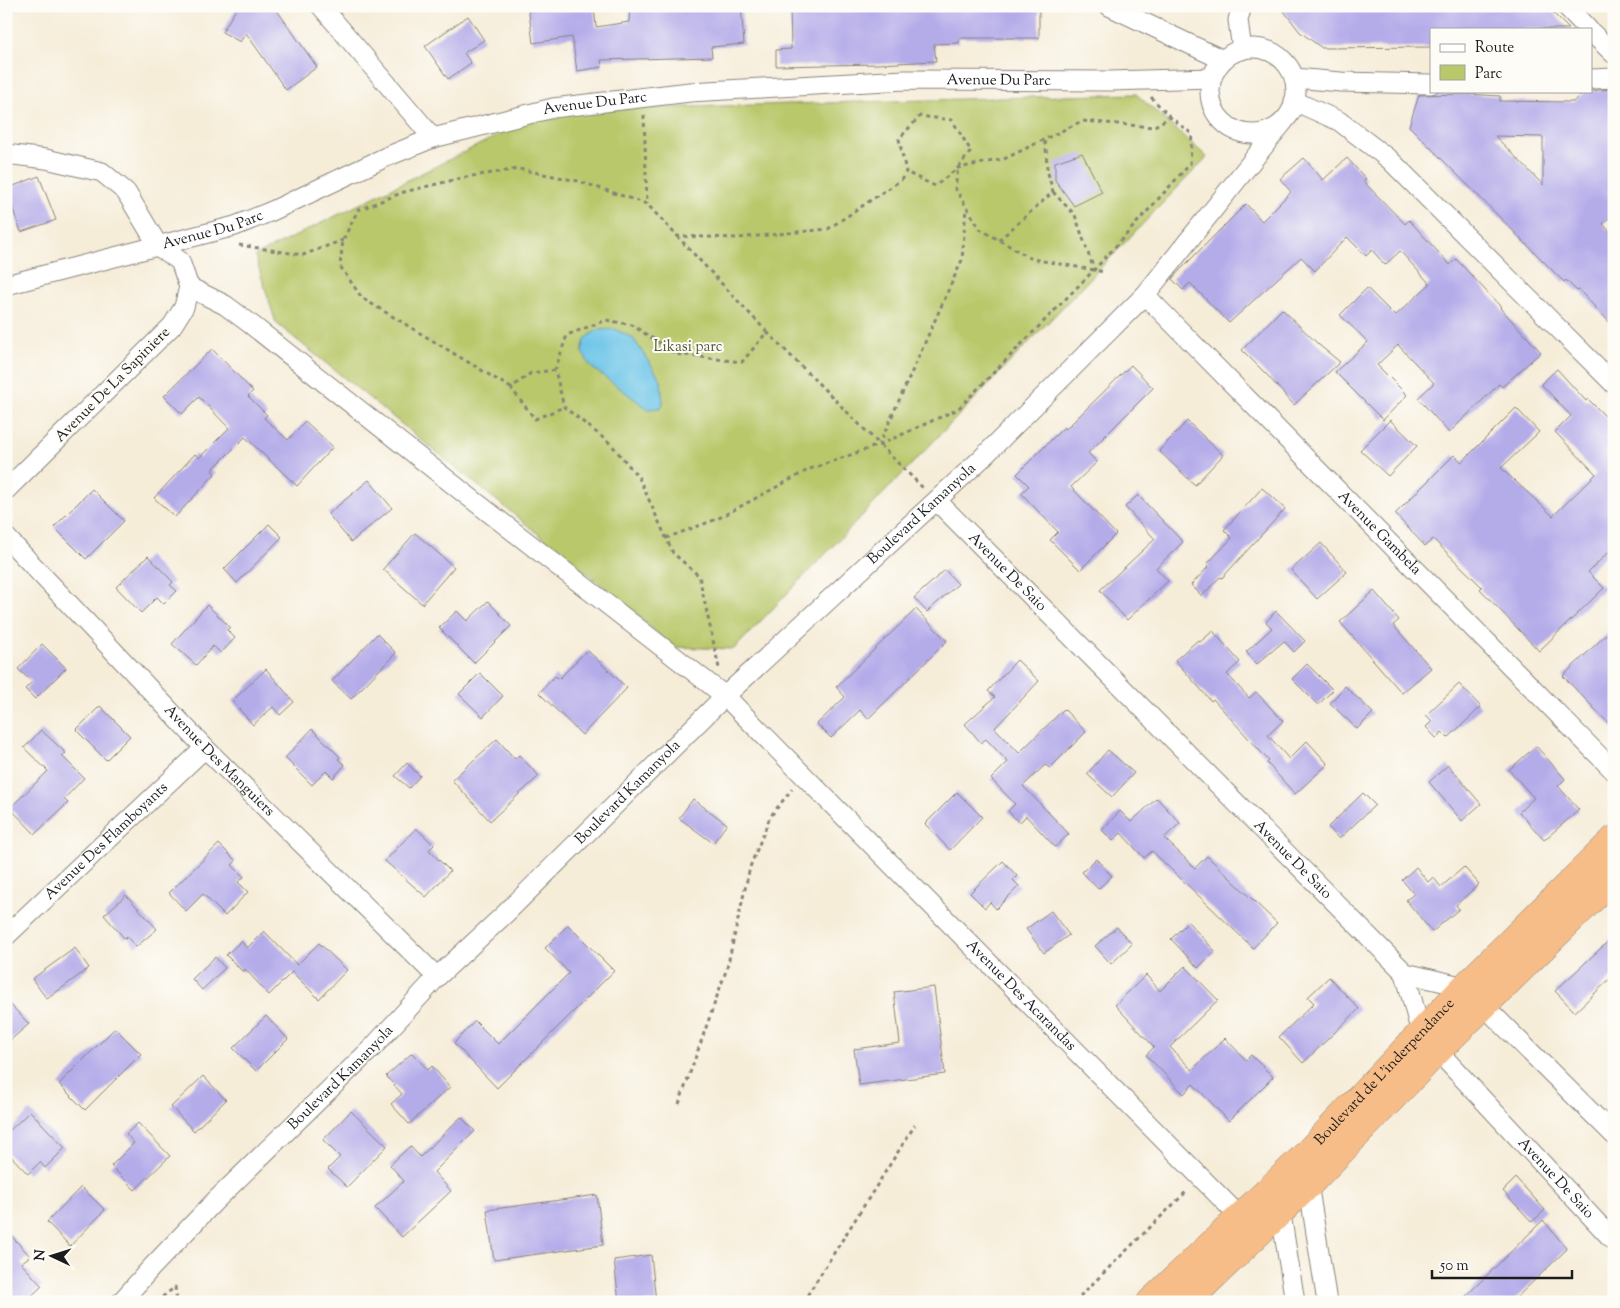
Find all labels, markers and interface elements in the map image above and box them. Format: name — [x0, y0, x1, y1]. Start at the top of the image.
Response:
legend — [1430, 28, 1592, 92]
text: Route — [1475, 38, 1514, 59]
text: Parc — [1475, 64, 1503, 85]
street label: Avenue Du Parc — [946, 70, 1051, 91]
street label: Avenue Du Parc — [541, 87, 648, 121]
street label: Avenue Du Parc — [160, 205, 267, 255]
street label: Avenue De La Sapiniere — [51, 323, 175, 447]
park label: Likasi parc — [653, 337, 723, 358]
street label: Boulevard Kamanyola — [863, 458, 981, 569]
street label: Avenue Gambela — [1333, 486, 1426, 580]
street label: Avenue De Saio — [963, 528, 1051, 616]
street label: Avenue Des Manguiers — [159, 700, 279, 821]
street label: Boulevard Kamanyola — [570, 735, 685, 849]
street label: Avenue Des Flamboyants — [40, 777, 173, 905]
street label: Avenue De Saio — [1249, 815, 1337, 904]
street label: Avenue Des Acarandas — [961, 935, 1081, 1056]
street label: Boulevard de L'inderpendance — [1310, 994, 1459, 1150]
street label: Boulevard Kamanyola — [283, 1021, 398, 1135]
street label: Avenue De Saio — [1513, 1133, 1599, 1223]
north arrow — [28, 1230, 78, 1280]
scale bar — [1432, 1248, 1572, 1280]
text: N — [31, 1249, 51, 1262]
text: 50 m — [1439, 1256, 1469, 1277]

